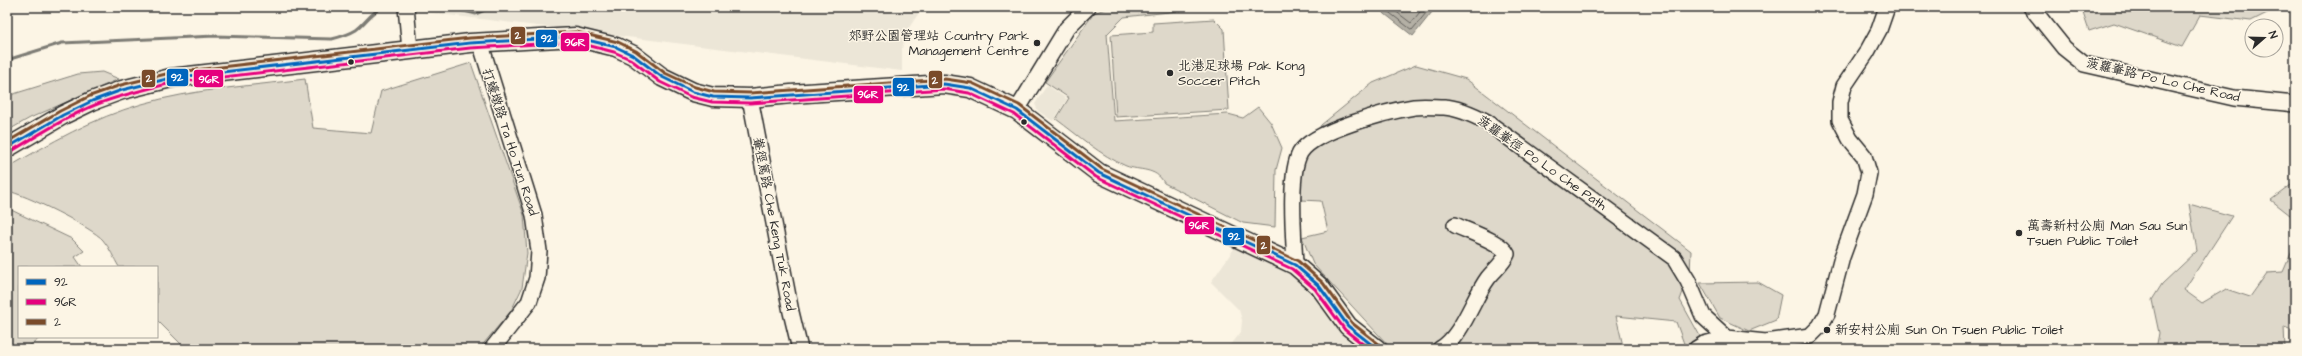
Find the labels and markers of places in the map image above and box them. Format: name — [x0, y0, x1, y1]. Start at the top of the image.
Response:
place label: 郊野公園管理站 Country Park Management Centre — [848, 27, 1029, 61]
marker: 郊野公園管理站 Country Park Management Centre — [1032, 38, 1042, 48]
unlabelled marker — [346, 57, 356, 67]
place label: 北港足球場 Pak Kong Soccer Pitch — [1178, 57, 1305, 90]
marker: 北港足球場 Pak Kong Soccer Pitch — [1165, 68, 1175, 78]
unlabelled marker — [1019, 117, 1029, 127]
place label: 萬壽新村公廁 Man Sau Sun Tsuen Public Toilet — [2027, 217, 2188, 250]
marker: 萬壽新村公廁 Man Sau Sun Tsuen Public Toilet — [2014, 228, 2024, 238]
place label: 新安村公廁 Sun On Tsuen Public Toilet — [1835, 321, 2064, 339]
marker: 新安村公廁 Sun On Tsuen Public Toilet — [1822, 325, 1832, 335]

